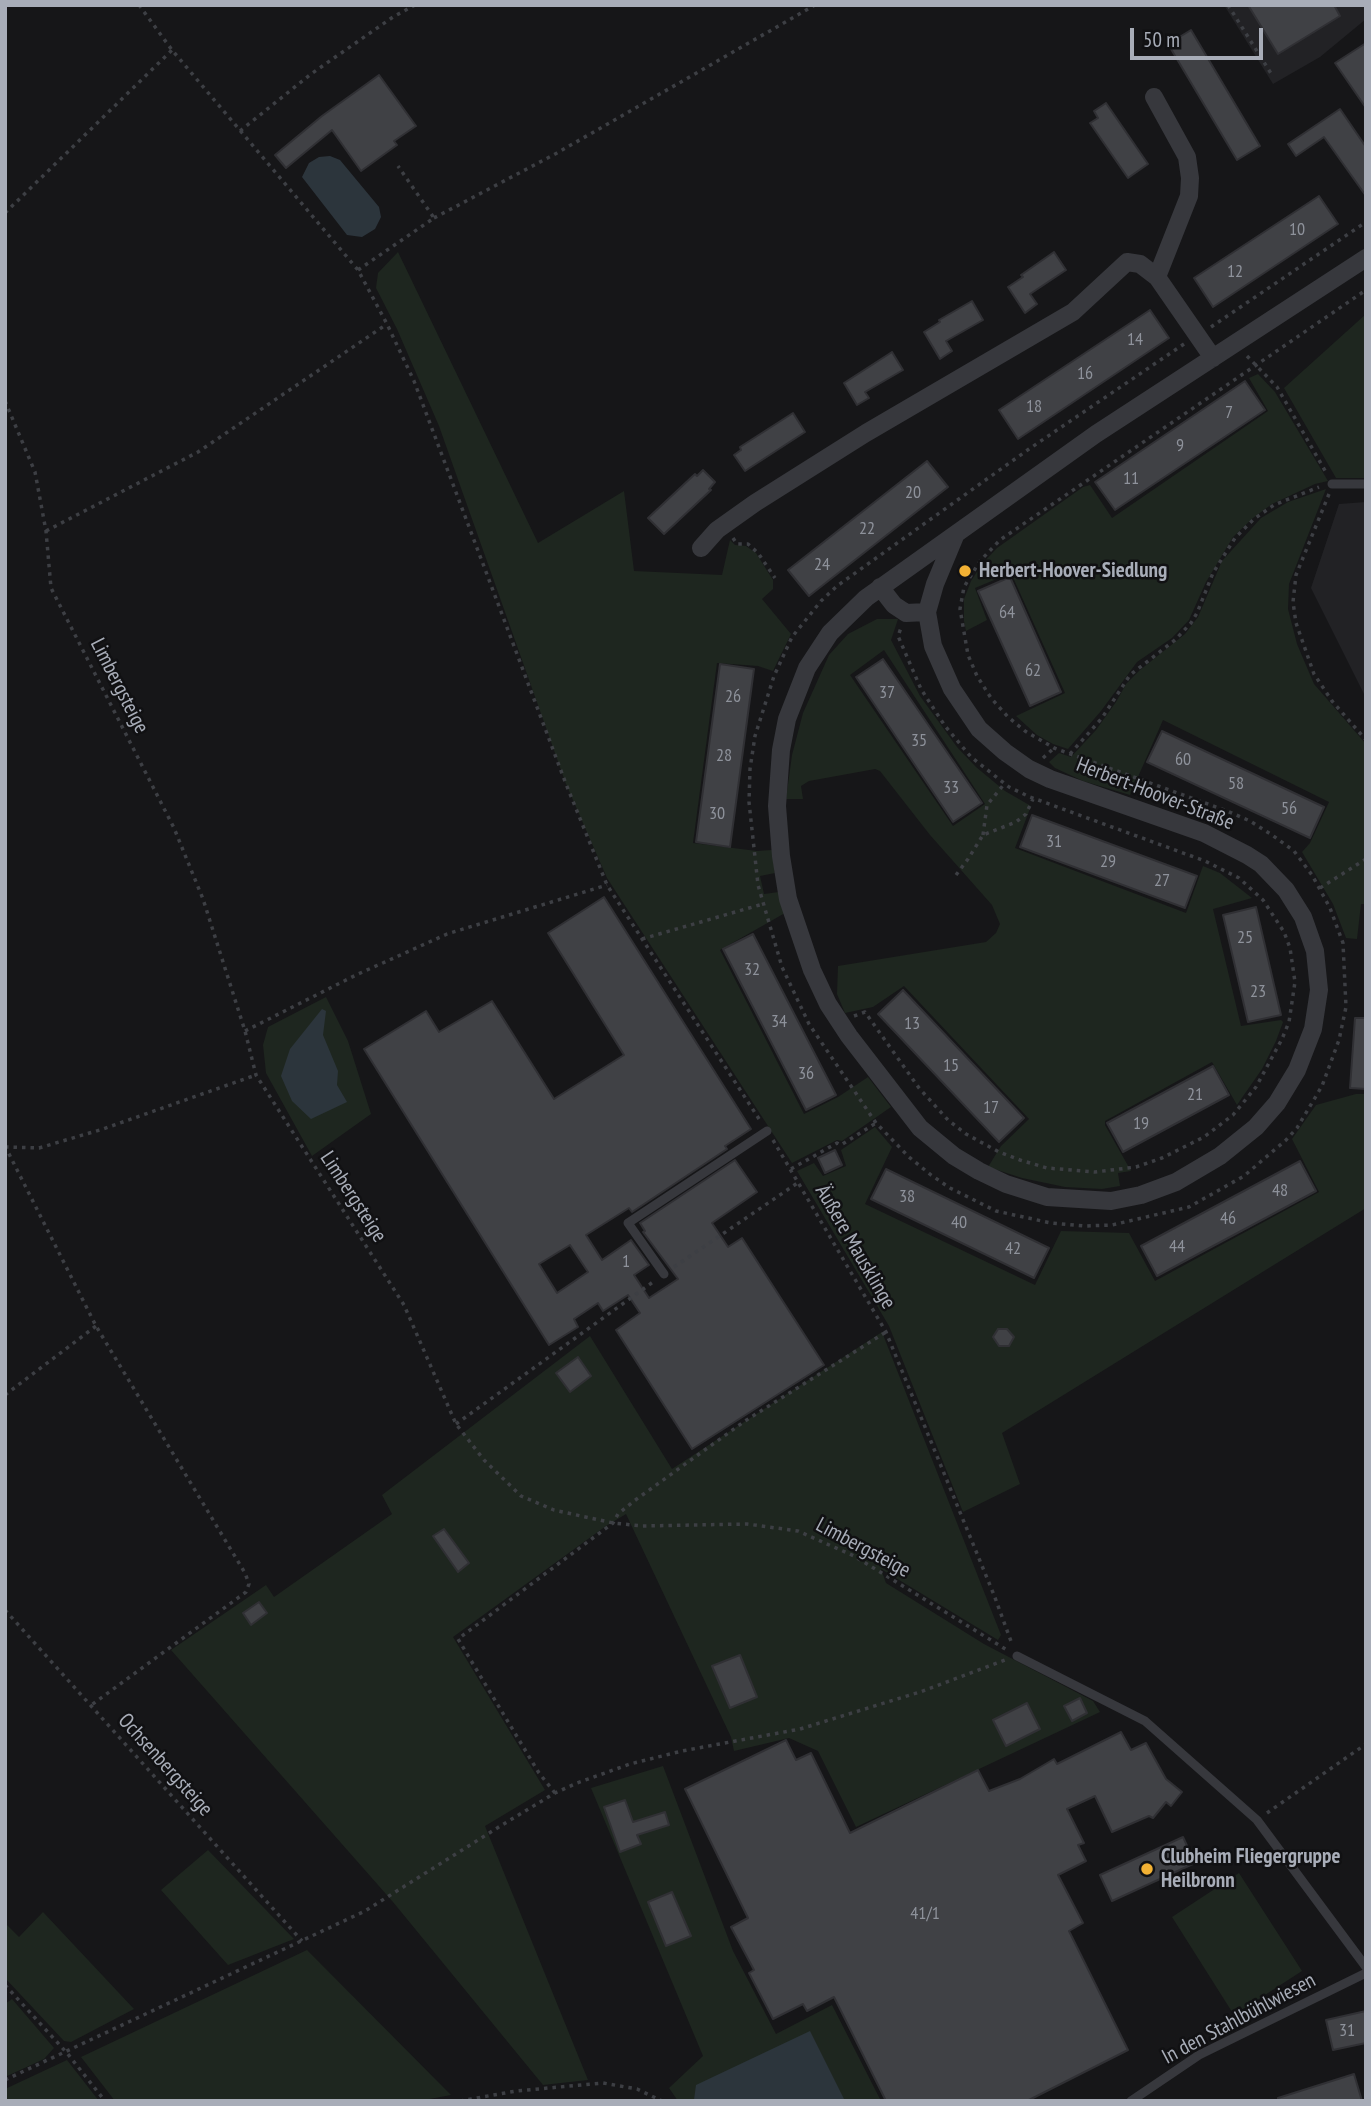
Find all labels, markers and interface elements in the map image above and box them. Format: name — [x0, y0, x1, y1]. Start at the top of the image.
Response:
scale bar — [1133, 14, 1266, 58]
text: 50 m — [1143, 26, 1180, 53]
house number: 10 — [1289, 219, 1305, 241]
house number: 12 — [1227, 261, 1243, 283]
house number: 14 — [1127, 329, 1143, 351]
house number: 16 — [1077, 363, 1093, 385]
house number: 18 — [1026, 396, 1042, 418]
house number: 7 — [1225, 402, 1233, 424]
house number: 9 — [1176, 435, 1184, 457]
house number: 11 — [1123, 468, 1139, 490]
house number: 20 — [905, 482, 921, 504]
house number: 22 — [859, 518, 875, 540]
house number: 24 — [814, 554, 830, 576]
place label: Herbert-Hoover-Siedlung — [979, 558, 1167, 584]
marker: Herbert-Hoover-Siedlung — [957, 563, 973, 579]
house number: 64 — [999, 602, 1015, 624]
street label: Limbergsteige — [84, 634, 154, 738]
house number: 62 — [1025, 660, 1041, 682]
house number: 37 — [879, 682, 895, 704]
house number: 26 — [725, 686, 741, 708]
house number: 35 — [911, 730, 927, 752]
house number: 28 — [716, 745, 732, 767]
house number: 60 — [1175, 749, 1191, 771]
street label: Herbert-Hoover-Straße — [1073, 752, 1237, 836]
house number: 58 — [1228, 773, 1244, 795]
house number: 33 — [943, 777, 959, 799]
house number: 56 — [1281, 798, 1297, 820]
house number: 30 — [709, 803, 725, 825]
house number: 31 — [1046, 831, 1062, 853]
house number: 29 — [1100, 851, 1116, 873]
house number: 27 — [1154, 870, 1170, 892]
house number: 25 — [1237, 927, 1253, 949]
house number: 32 — [744, 959, 760, 981]
house number: 23 — [1250, 981, 1266, 1003]
house number: 34 — [771, 1011, 787, 1033]
house number: 13 — [904, 1013, 920, 1035]
house number: 15 — [943, 1055, 959, 1077]
house number: 36 — [798, 1063, 814, 1085]
house number: 21 — [1187, 1084, 1203, 1106]
house number: 17 — [983, 1097, 999, 1119]
house number: 19 — [1133, 1113, 1149, 1135]
street label: Limbergsteige — [314, 1147, 392, 1247]
street label: Äußere Mausklinge — [809, 1180, 901, 1314]
house number: 48 — [1272, 1180, 1288, 1202]
house number: 38 — [899, 1186, 915, 1208]
house number: 46 — [1220, 1208, 1236, 1230]
house number: 40 — [951, 1212, 967, 1234]
house number: 44 — [1169, 1236, 1185, 1258]
house number: 42 — [1005, 1238, 1021, 1260]
house number: 1 — [622, 1251, 630, 1273]
street label: Limbergsteige — [812, 1513, 914, 1583]
street label: Ochsenbergsteige — [112, 1708, 218, 1822]
place label: Clubheim Fliegergruppe Heilbronn — [1161, 1844, 1340, 1894]
marker: Clubheim Fliegergruppe Heilbronn — [1139, 1861, 1155, 1877]
house number: 41/1 — [910, 1903, 940, 1925]
street label: In den Stahlbühlwiesen — [1158, 1968, 1320, 2070]
house number: 31 — [1339, 2020, 1355, 2042]

